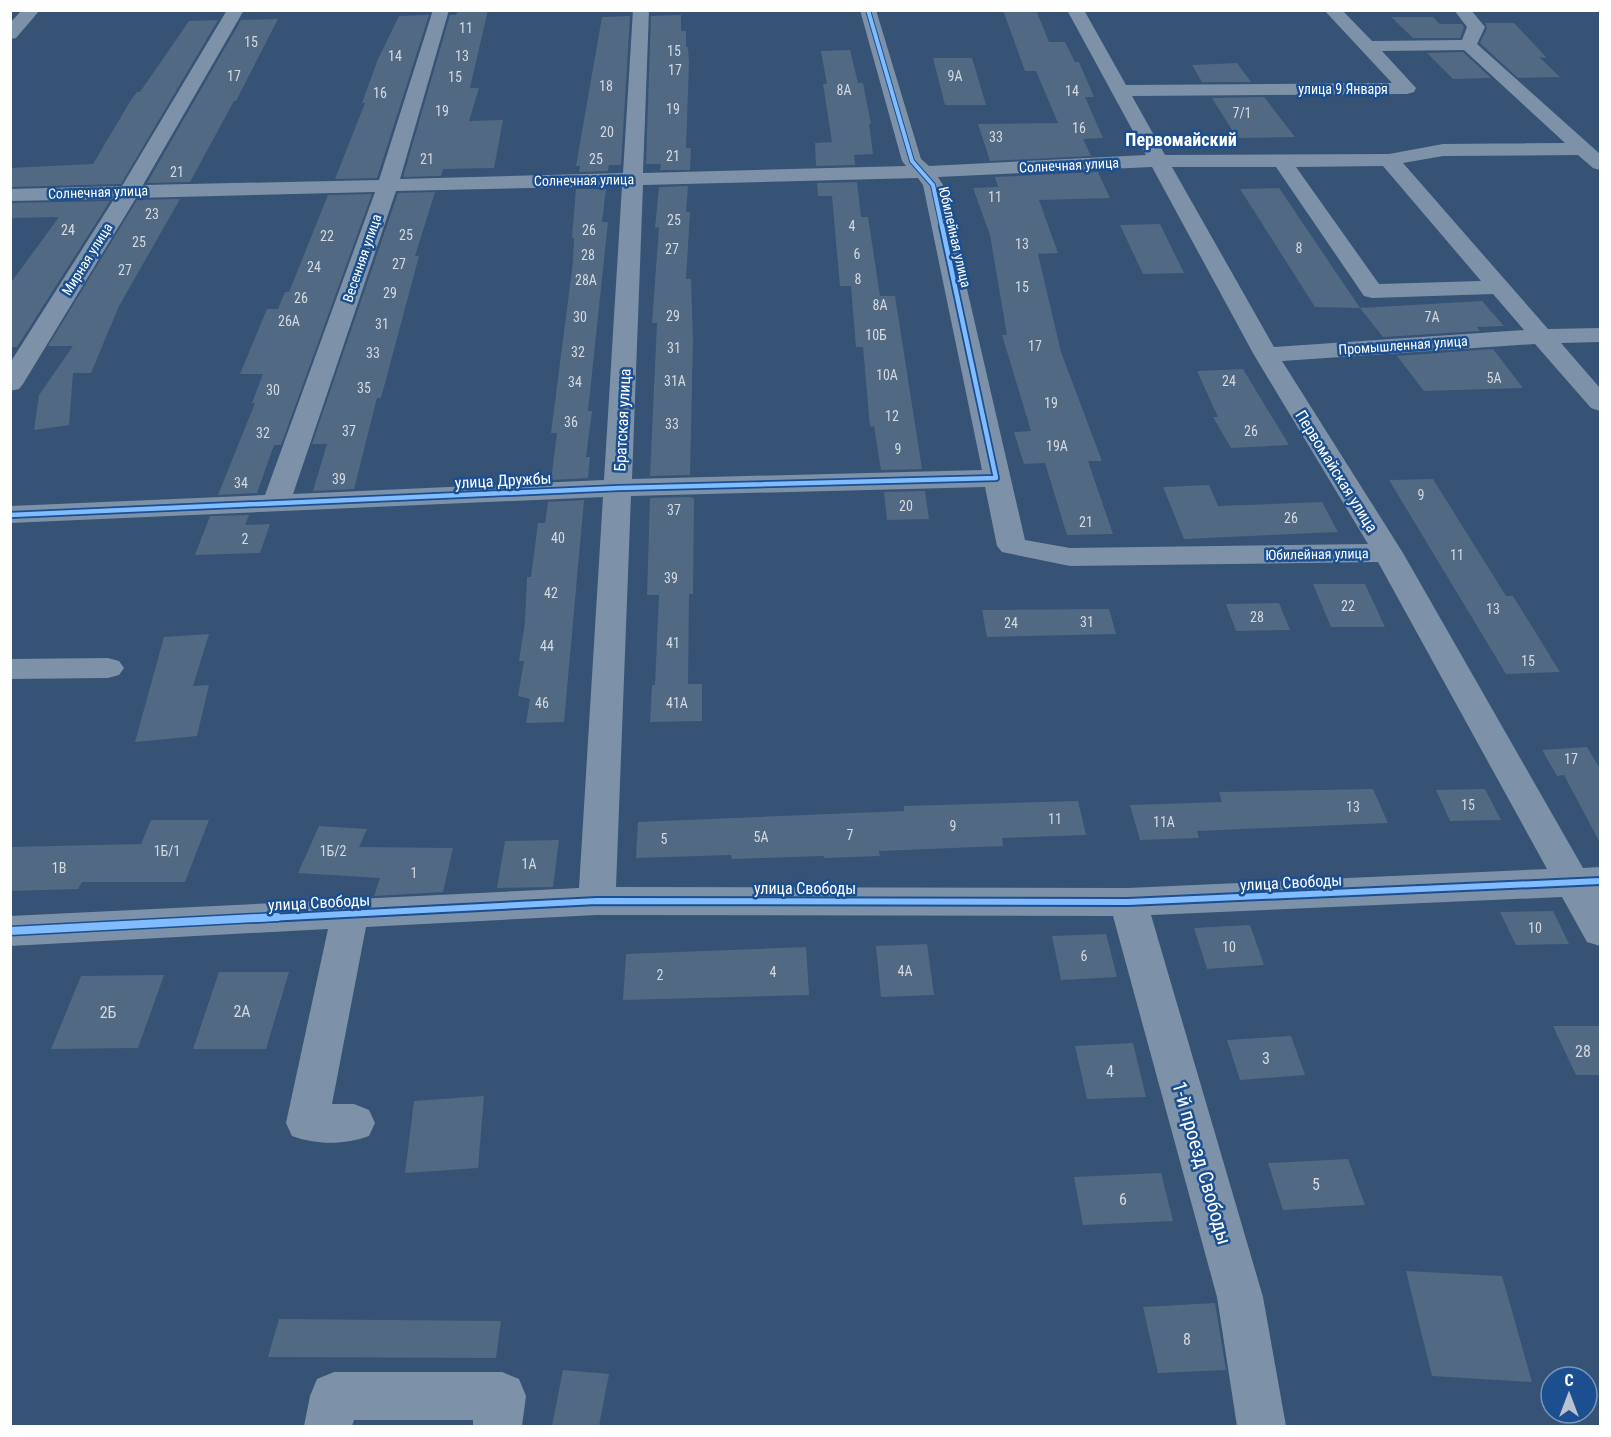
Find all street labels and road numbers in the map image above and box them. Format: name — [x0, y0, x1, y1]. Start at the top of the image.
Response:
street label: улица 9 Января — [1298, 81, 1388, 97]
street label: Солнечная улица — [1019, 154, 1119, 176]
street label: Солнечная улица — [534, 171, 634, 189]
street label: Солнечная улица — [48, 182, 148, 202]
street label: Юбилейная улица — [936, 185, 974, 289]
street label: Весенняя улица — [339, 212, 385, 304]
street label: Мирная улица — [58, 220, 116, 298]
street label: Промышленная улица — [1338, 333, 1468, 357]
street label: Братская улица — [610, 368, 635, 472]
street label: Первомайская улица — [1291, 407, 1382, 536]
street label: улица Дружбы — [454, 468, 552, 493]
street label: Юбилейная улица — [1265, 545, 1369, 563]
street label: улица Свободы — [1239, 870, 1343, 895]
street label: улица Свободы — [754, 879, 856, 898]
street label: улица Свободы — [267, 890, 371, 915]
street label: 1-й проезд Свободы — [1167, 1079, 1237, 1247]

